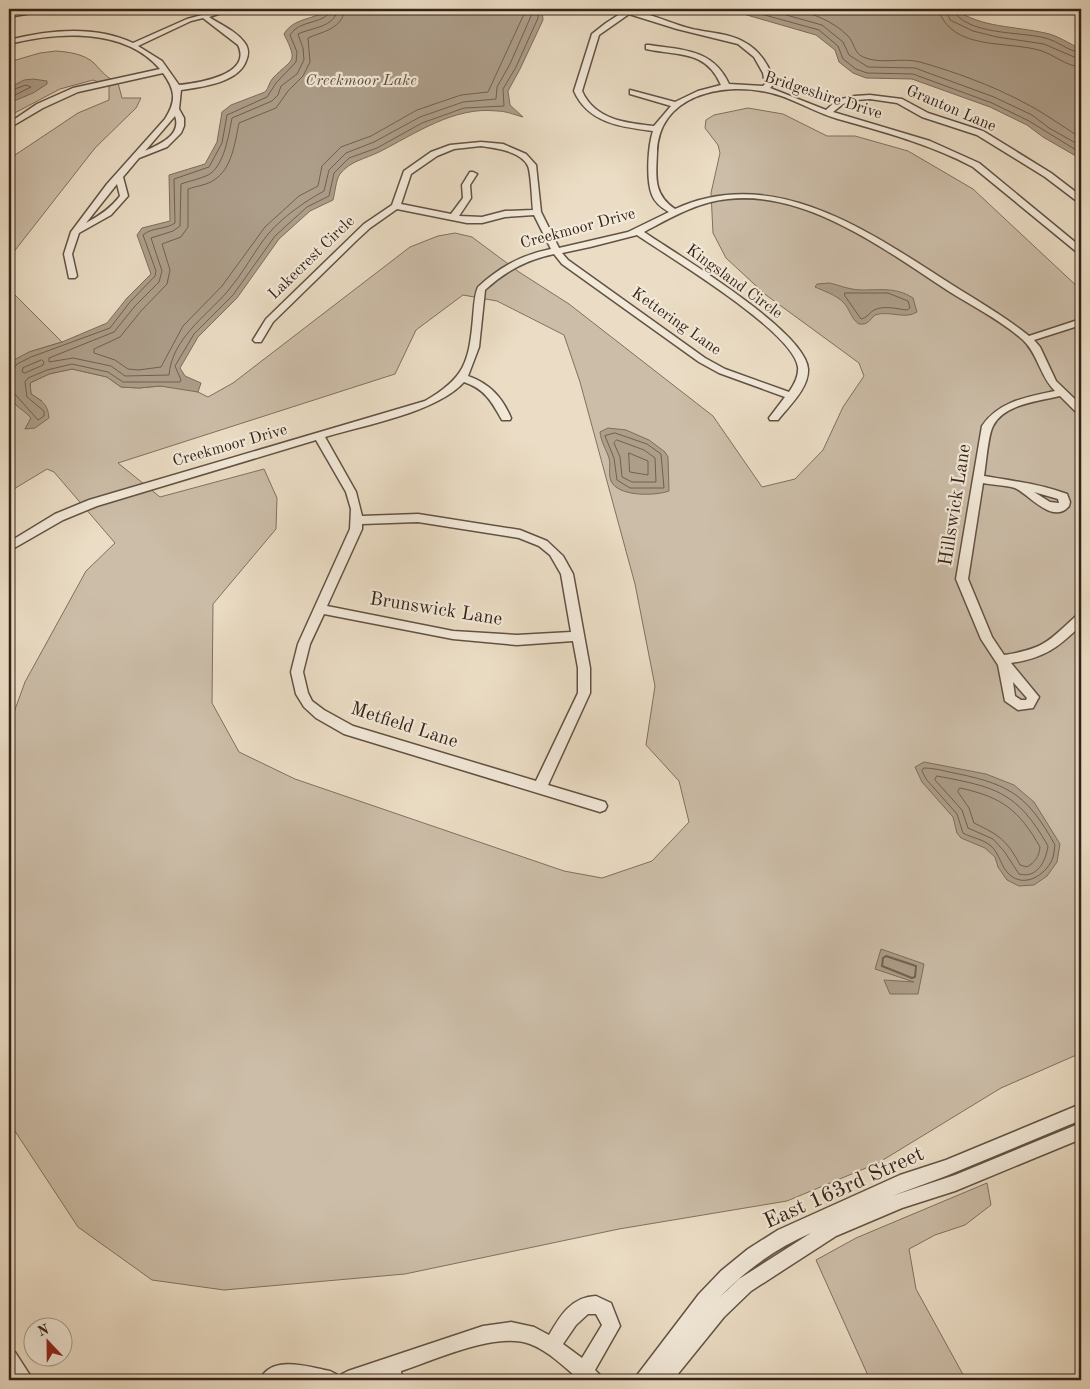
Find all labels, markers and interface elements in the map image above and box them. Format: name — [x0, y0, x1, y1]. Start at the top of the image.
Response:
street label: Bridgeshire Drive — [762, 69, 884, 123]
water label: Creekmoor Lake — [305, 73, 417, 89]
street label: Granton Lane — [904, 83, 998, 135]
street label: Creekmoor Drive — [519, 206, 637, 252]
street label: Lakecrest Circle — [266, 213, 358, 303]
street label: Kingsland Circle — [683, 242, 785, 322]
street label: Kettering Lane — [628, 285, 724, 359]
street label: Creekmoor Drive — [171, 422, 289, 470]
street label: Hillswick Lane — [937, 443, 975, 567]
street label: Brunswick Lane — [368, 590, 504, 630]
street label: Metfield Lane — [348, 700, 460, 752]
street label: East 163rd Street — [761, 1143, 927, 1233]
north arrow — [22, 1316, 72, 1366]
text: N — [36, 1322, 51, 1339]

